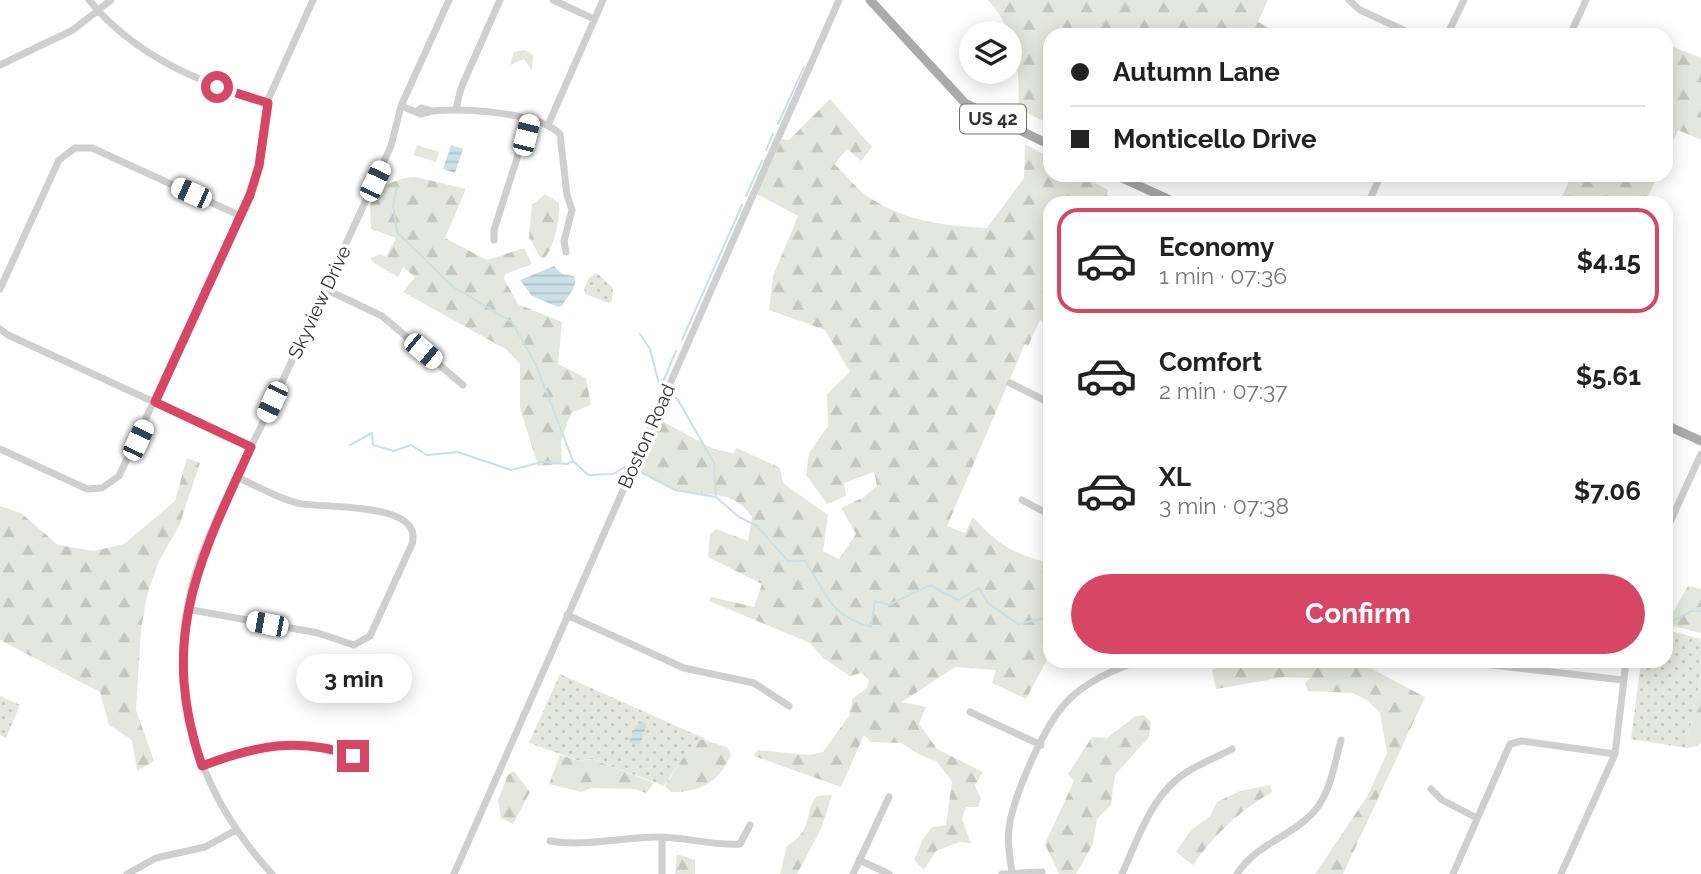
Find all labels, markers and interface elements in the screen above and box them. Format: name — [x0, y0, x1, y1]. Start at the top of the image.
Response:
map controls — [959, 21, 1022, 84]
button: layers — [959, 21, 1022, 84]
text: Autumn Lane — [1113, 57, 1280, 87]
route start — [201, 71, 233, 103]
road number: US 42 — [960, 104, 1026, 134]
car — [511, 112, 542, 158]
text: Monticello Drive — [1113, 124, 1317, 154]
car — [357, 158, 394, 204]
car — [168, 175, 215, 211]
icon: car — [1075, 229, 1138, 292]
text: Economy — [1159, 232, 1274, 262]
street label: Skyview Drive — [283, 242, 355, 362]
text: $4.15 — [1577, 246, 1641, 276]
text: 1 min · 07:36 — [1159, 262, 1287, 289]
car — [401, 329, 446, 373]
icon: car — [1075, 344, 1138, 407]
text: Comfort — [1159, 347, 1262, 377]
text: $5.61 — [1576, 361, 1641, 391]
text: 2 min · 07:37 — [1159, 377, 1288, 404]
car — [254, 379, 291, 425]
street label: Boston Road — [613, 380, 679, 492]
car — [120, 417, 157, 463]
icon: car — [1075, 459, 1138, 522]
text: XL — [1159, 462, 1191, 492]
text: $7.06 — [1574, 476, 1641, 506]
text: 3 min · 07:38 — [1159, 492, 1289, 519]
button: Confirm — [1071, 574, 1645, 654]
car — [245, 610, 290, 638]
callout: 3 min — [295, 654, 411, 704]
text: 3 min — [324, 665, 384, 692]
route end — [337, 740, 369, 772]

